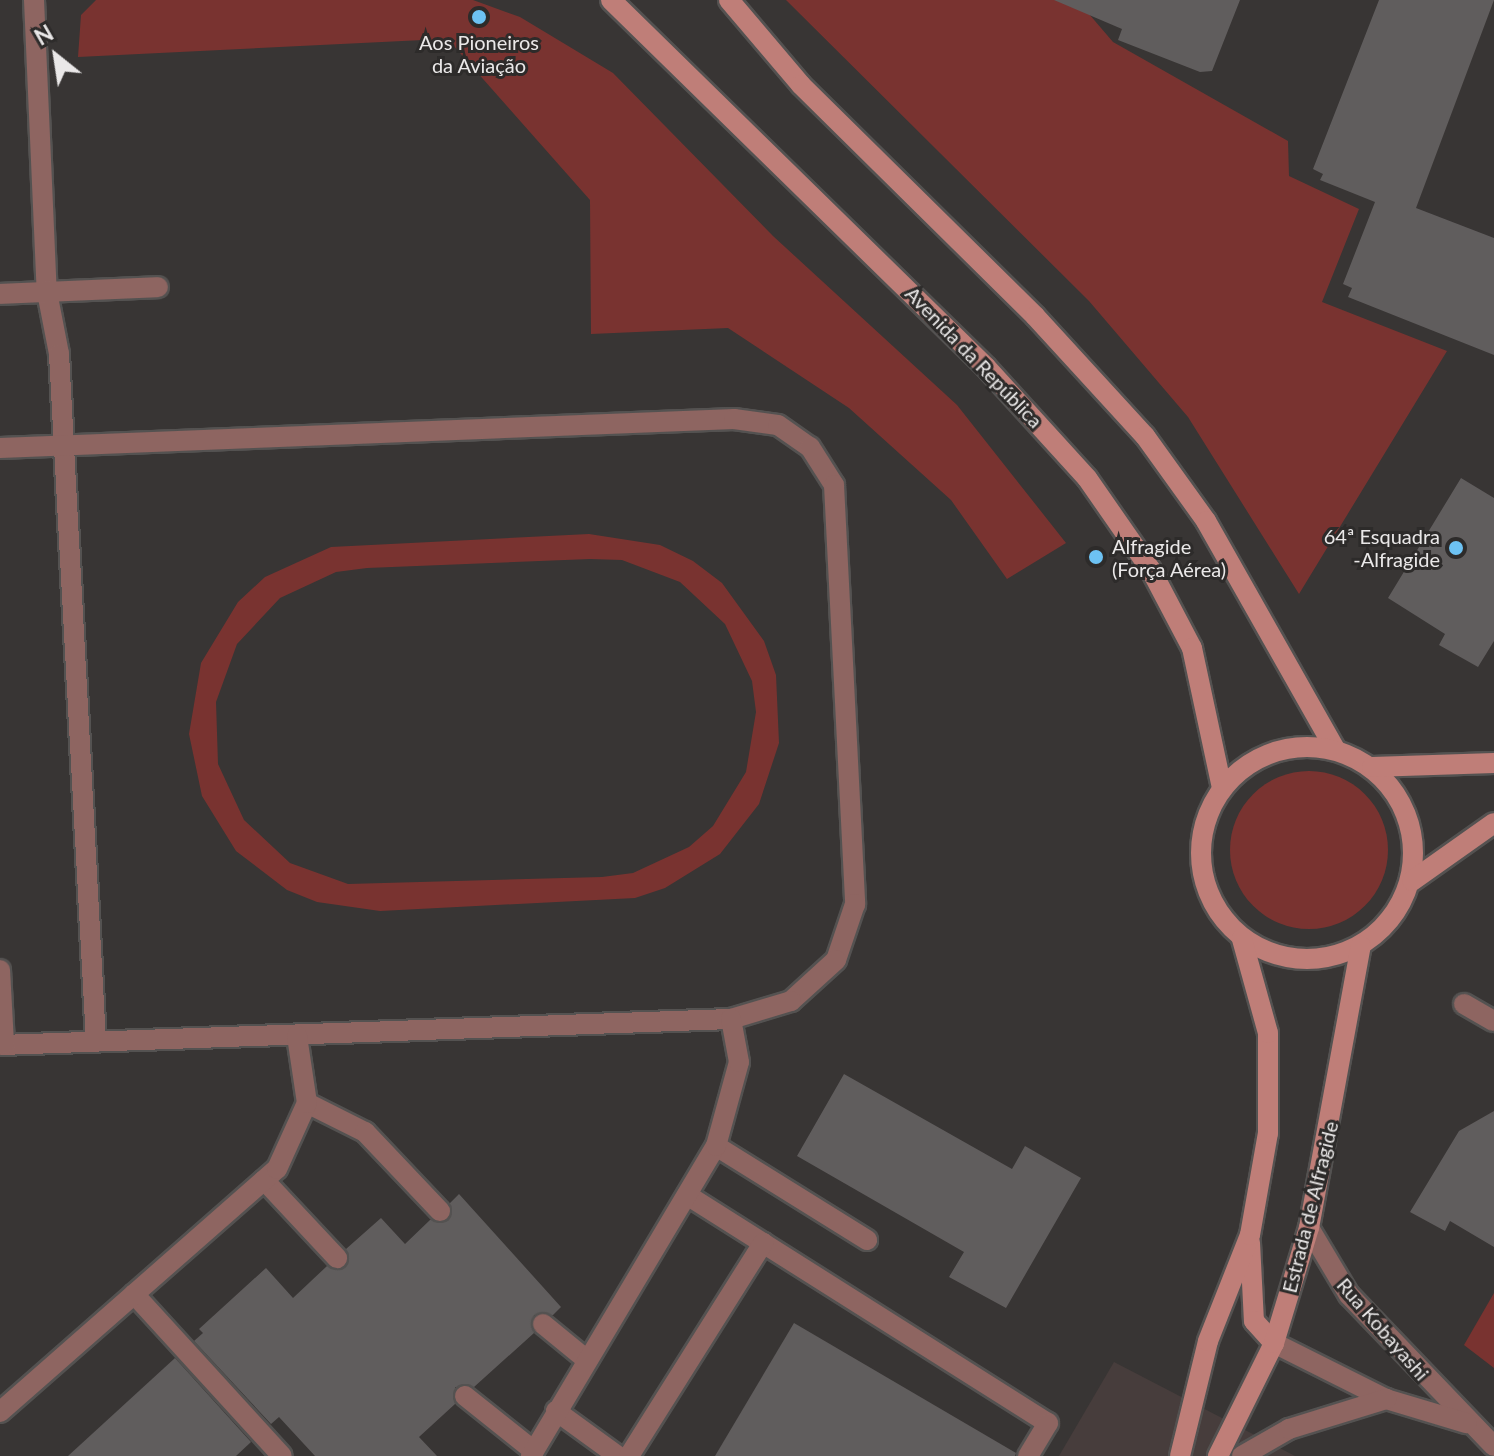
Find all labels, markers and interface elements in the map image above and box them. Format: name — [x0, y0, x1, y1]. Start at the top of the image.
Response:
marker: Aos Pioneiros da Aviação — [470, 8, 488, 26]
north arrow — [16, 16, 96, 96]
text: N — [30, 19, 58, 51]
place label: Aos Pioneiros da Aviação — [419, 30, 539, 77]
street label: Avenida da República — [900, 281, 1048, 433]
place label: 64ª Esquadra -Alfragide — [1324, 524, 1440, 571]
place label: Alfragide (Força Aérea) — [1112, 534, 1227, 581]
marker: 64ª Esquadra -Alfragide — [1447, 539, 1465, 557]
marker: Alfragide (Força Aérea) — [1087, 548, 1105, 566]
street label: Estrada de Alfragide — [1277, 1118, 1343, 1296]
street label: Rua Kobayashi — [1332, 1273, 1434, 1385]

